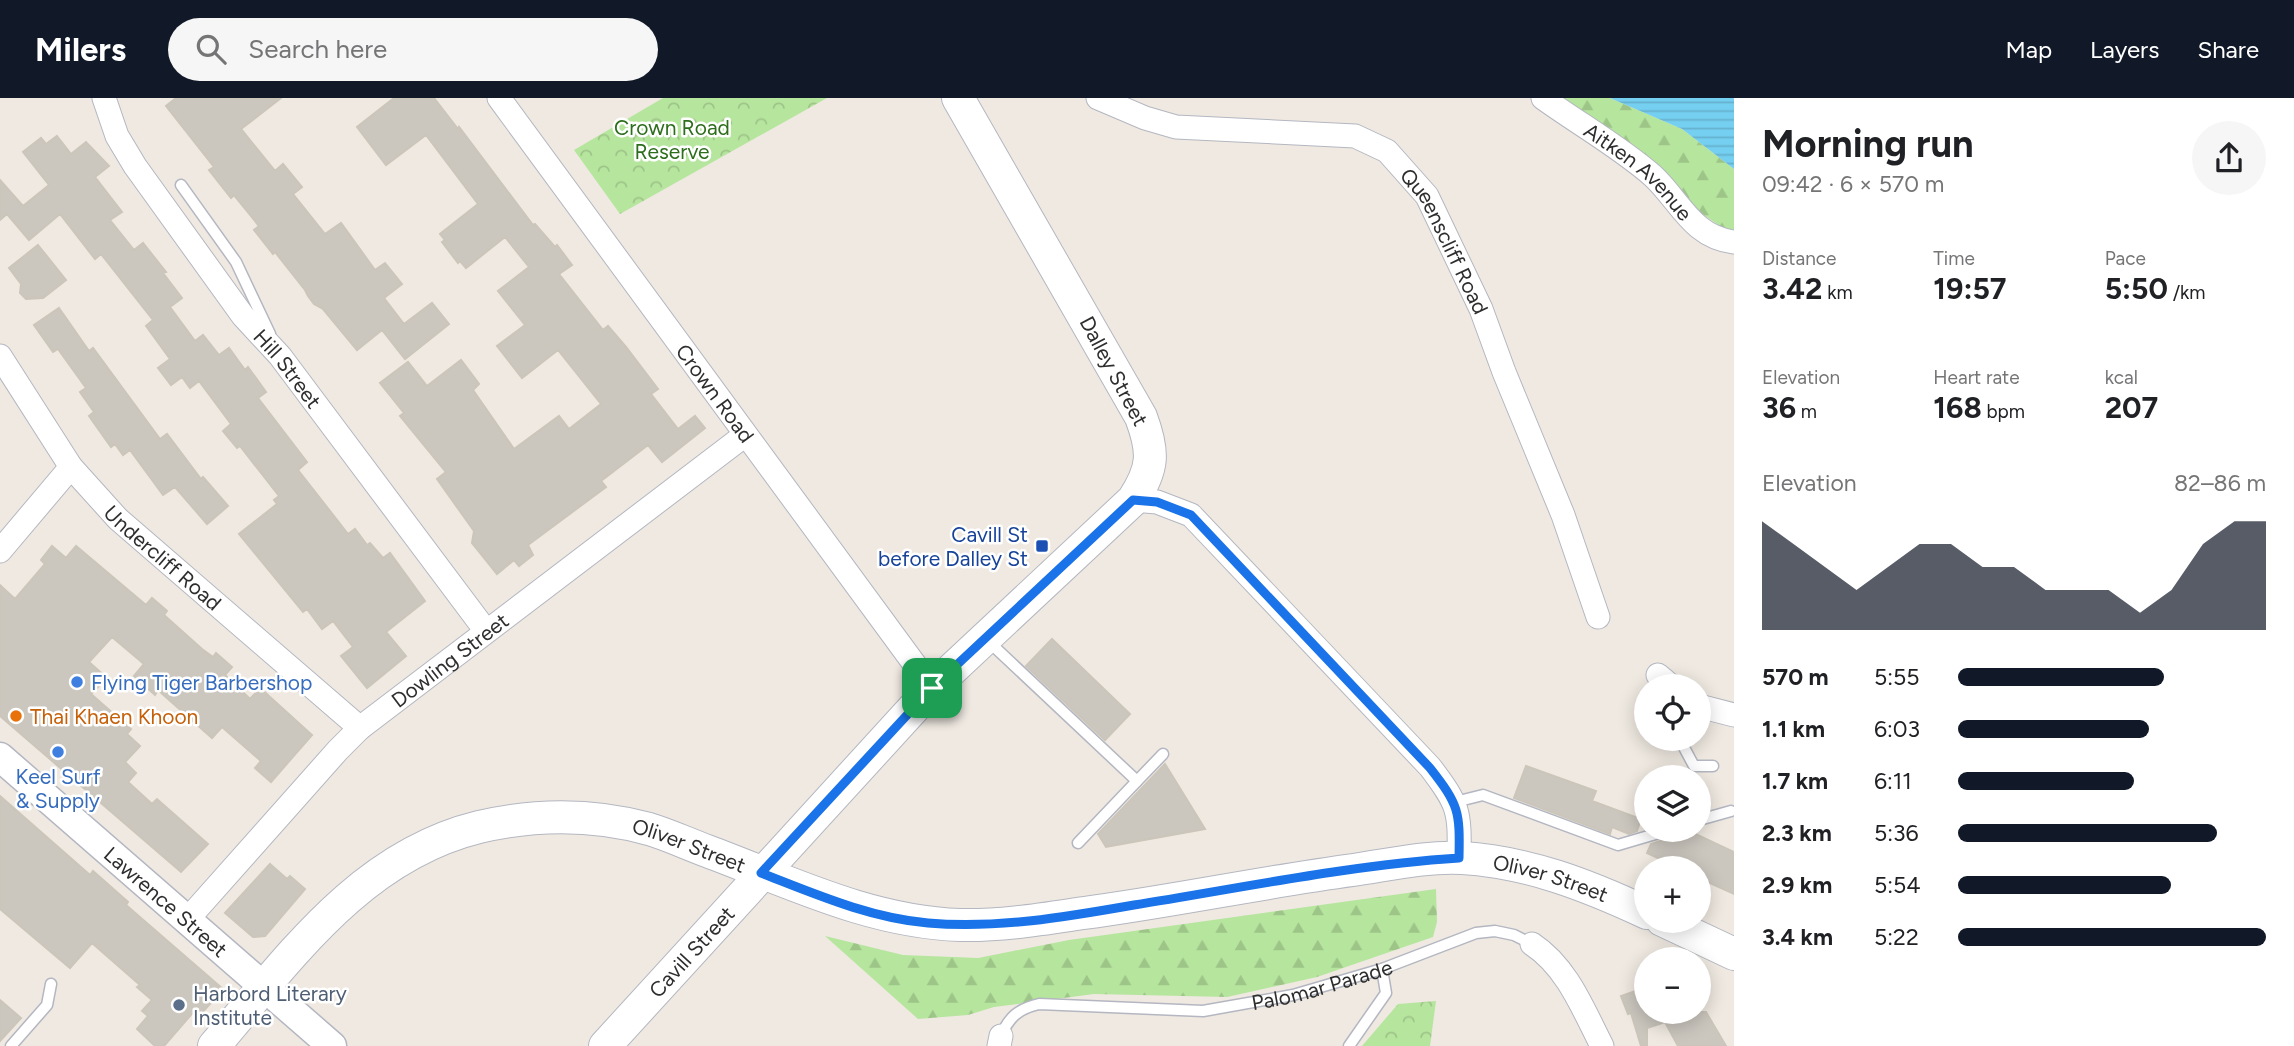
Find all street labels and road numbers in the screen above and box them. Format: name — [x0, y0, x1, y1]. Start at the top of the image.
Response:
street label: Aitken Avenue — [1580, 117, 1698, 225]
street label: Queenscliff Road — [1395, 163, 1494, 318]
street label: Dalley Street — [1075, 312, 1153, 430]
street label: Hill Street — [249, 324, 327, 413]
street label: Crown Road — [671, 339, 760, 447]
street label: Undercliff Road — [99, 500, 227, 615]
street label: Dowling Street — [386, 607, 513, 712]
street label: Oliver Street — [630, 813, 749, 877]
street label: Lawrence Street — [99, 841, 233, 962]
street label: Oliver Street — [1491, 849, 1612, 907]
street label: Cavill Street — [643, 901, 739, 1002]
street label: Palomar Parade — [1249, 954, 1396, 1015]

